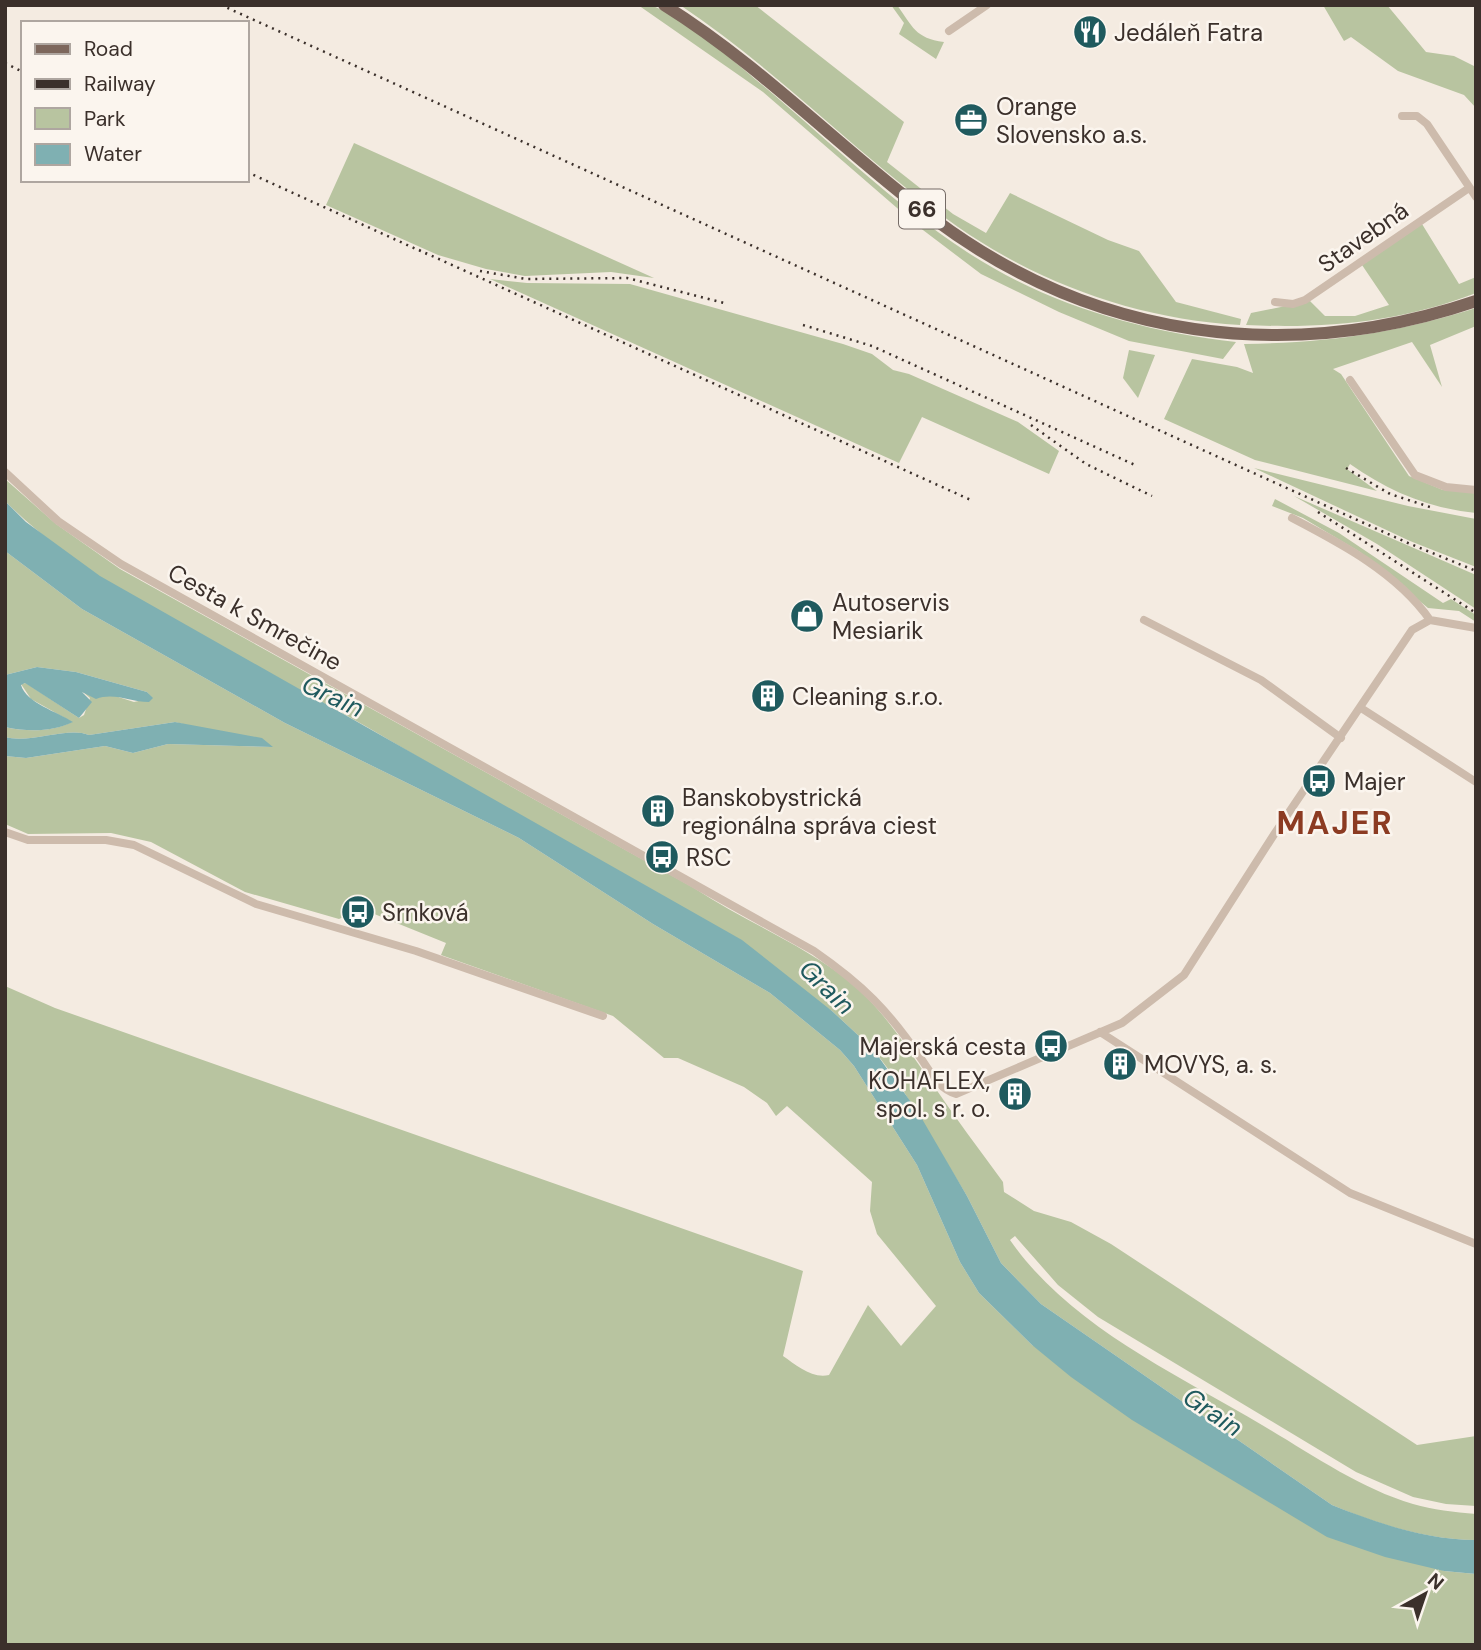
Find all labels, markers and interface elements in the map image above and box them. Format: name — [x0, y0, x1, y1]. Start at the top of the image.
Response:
restaurant icon: Jedáleň Fatra — [1071, 13, 1109, 51]
place label: Jedáleň Fatra — [1114, 17, 1263, 48]
legend — [21, 21, 248, 182]
text: Road — [84, 35, 133, 63]
text: Railway — [84, 70, 156, 98]
place label: Orange Slovensko a.s. — [996, 91, 1147, 150]
office icon: Orange Slovensko a.s. — [952, 101, 990, 139]
text: Park — [84, 105, 126, 133]
text: Water — [84, 140, 142, 168]
road number: 66 — [899, 190, 945, 229]
street label: Stavebná — [1312, 195, 1414, 279]
street label: Cesta k Smrečine — [163, 556, 347, 678]
place label: Autoservis Mesiarik — [832, 587, 950, 646]
shop icon: Autoservis Mesiarik — [788, 597, 826, 635]
water label: Grain — [296, 667, 370, 725]
building icon: Cleaning s.r.o. — [749, 677, 787, 715]
place label: Cleaning s.r.o. — [792, 681, 943, 712]
bus stop icon: Majer — [1300, 762, 1338, 800]
place label: Majer — [1344, 766, 1406, 797]
place label: Banskobystrická regionálna správa ciest — [682, 782, 937, 841]
building icon: Banskobystrická regionálna správa ciest — [639, 792, 677, 830]
district label: MAJER — [1276, 802, 1394, 844]
bus stop icon: RSC — [643, 838, 681, 876]
place label: RSC — [686, 842, 731, 873]
bus stop icon: Srnková — [339, 893, 377, 931]
place label: Srnková — [382, 897, 469, 928]
water label: Grain — [792, 952, 862, 1022]
bus stop icon: Majerská cesta — [1032, 1027, 1070, 1065]
place label: Majerská cesta — [860, 1031, 1026, 1062]
building icon: MOVYS, a. s. — [1101, 1045, 1139, 1083]
place label: MOVYS, a. s. — [1144, 1049, 1277, 1080]
place label: KOHAFLEX, spol. s r. o. — [868, 1065, 990, 1124]
building icon: KOHAFLEX, spol. s r. o. — [996, 1075, 1034, 1113]
water label: Grain — [1177, 1380, 1249, 1444]
north arrow — [1390, 1559, 1460, 1629]
text: N — [1422, 1567, 1449, 1595]

